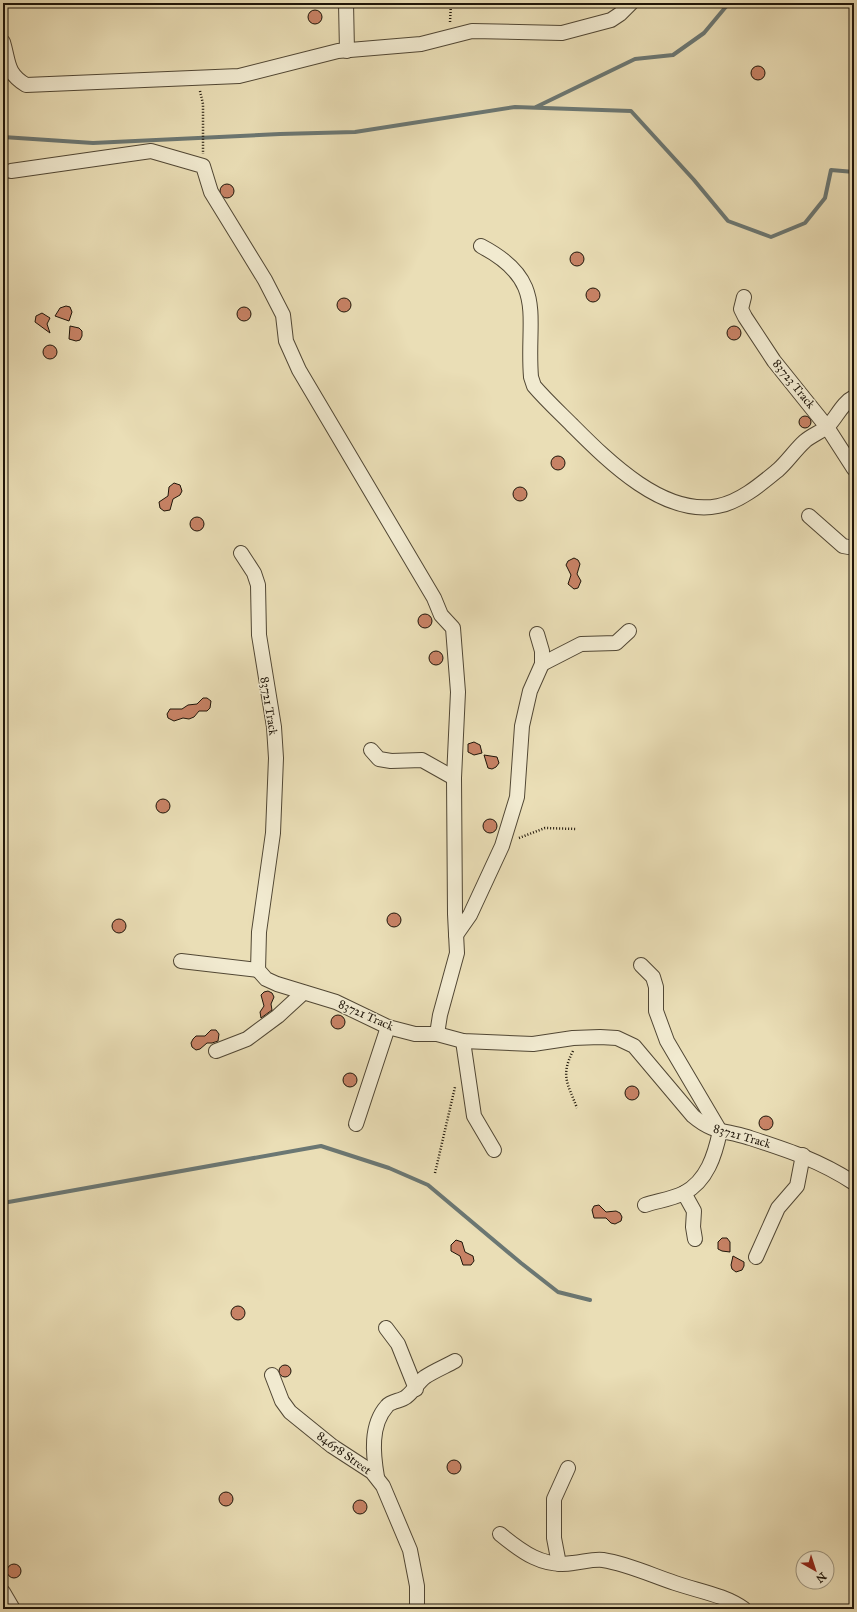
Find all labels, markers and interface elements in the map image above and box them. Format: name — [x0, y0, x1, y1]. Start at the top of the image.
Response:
street label: 83723 Track — [770, 357, 818, 412]
street label: 83721 Track — [257, 676, 281, 737]
street label: 83721 Track — [336, 997, 396, 1034]
street label: 83721 Track — [712, 1121, 773, 1151]
street label: 84658 Street — [314, 1429, 374, 1478]
north arrow — [795, 1550, 835, 1590]
text: N — [813, 1569, 829, 1586]

